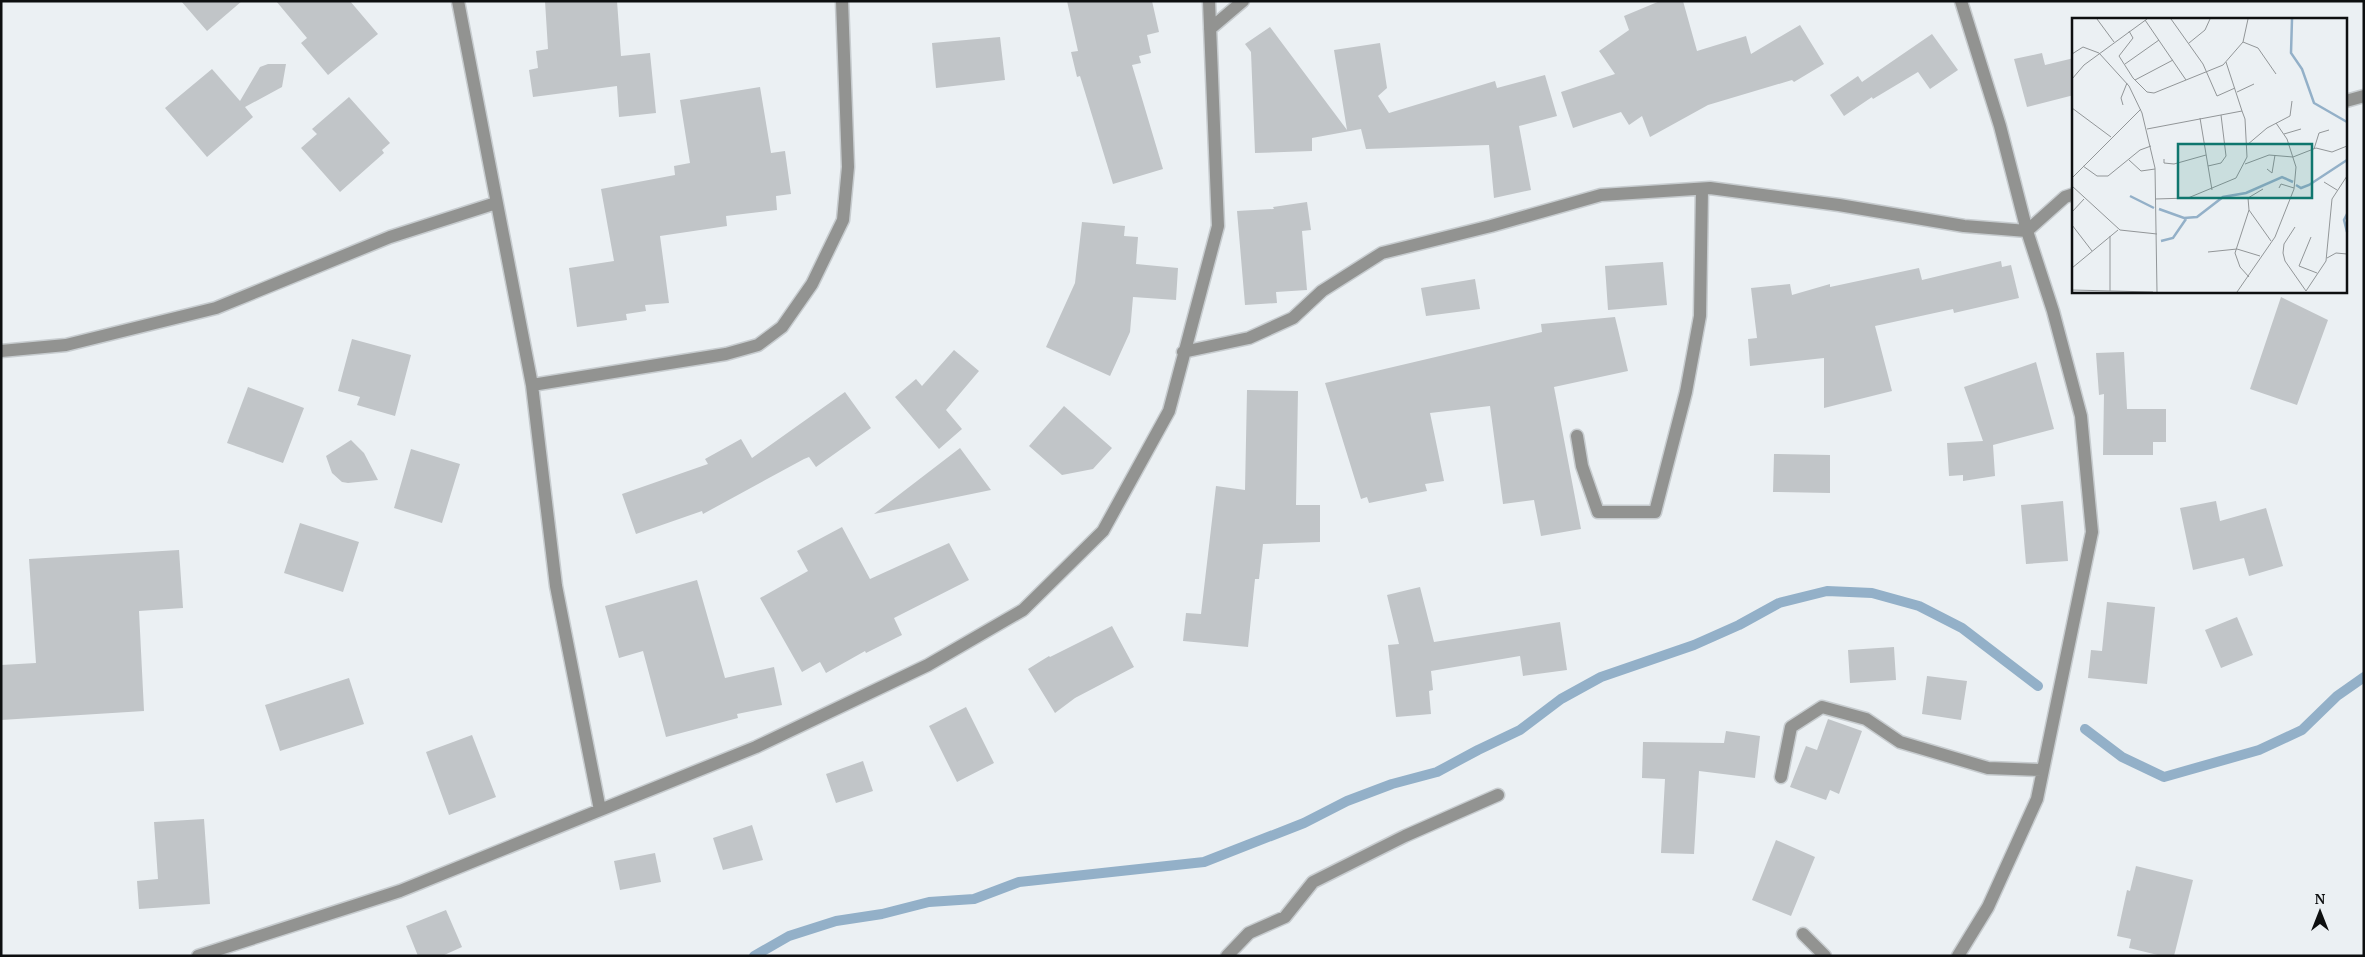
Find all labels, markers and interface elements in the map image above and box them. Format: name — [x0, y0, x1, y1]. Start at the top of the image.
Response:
inset map — [2072, 18, 2348, 292]
north arrow — [2295, 887, 2345, 937]
text: N — [2315, 889, 2326, 908]

